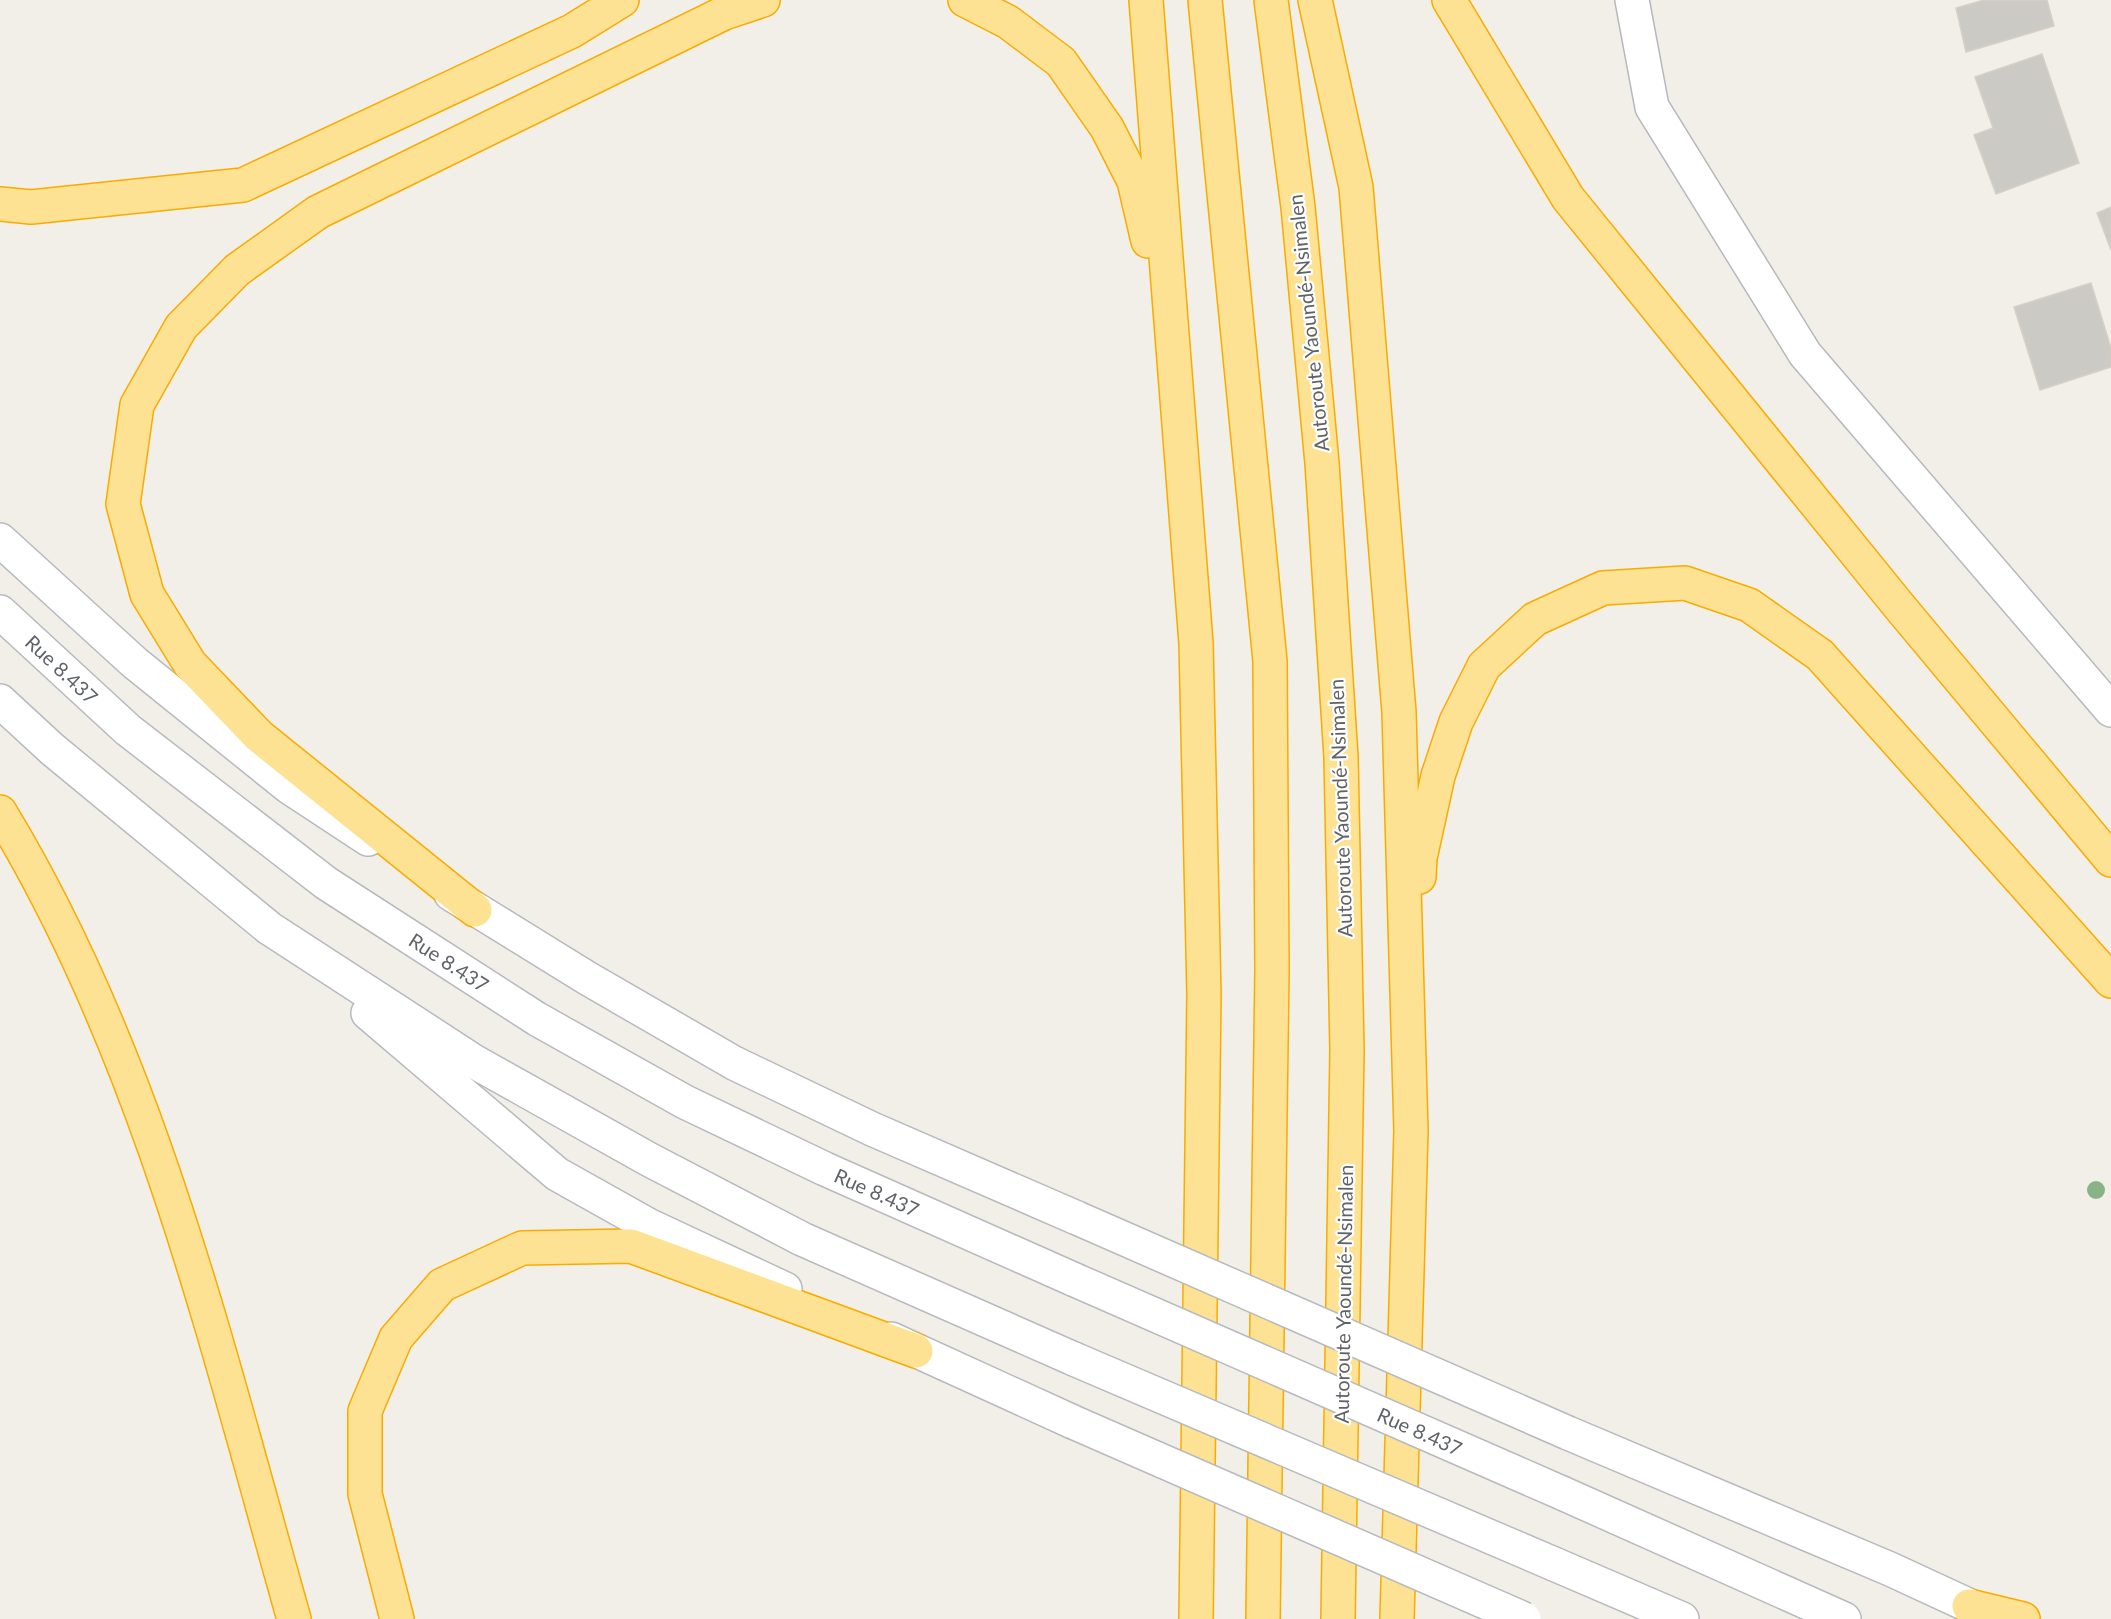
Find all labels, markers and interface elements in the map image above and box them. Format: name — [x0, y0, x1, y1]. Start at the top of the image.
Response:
street label: Autoroute Yaoundé-Nsimalen — [1283, 193, 1333, 453]
street label: Rue 8.437 — [21, 630, 103, 708]
street label: Autoroute Yaoundé-Nsimalen — [1323, 678, 1357, 938]
street label: Rue 8.437 — [405, 927, 493, 997]
street label: Rue 8.437 — [831, 1163, 923, 1221]
street label: Autoroute Yaoundé-Nsimalen — [1329, 1165, 1357, 1423]
street label: Rue 8.437 — [1374, 1402, 1466, 1460]

